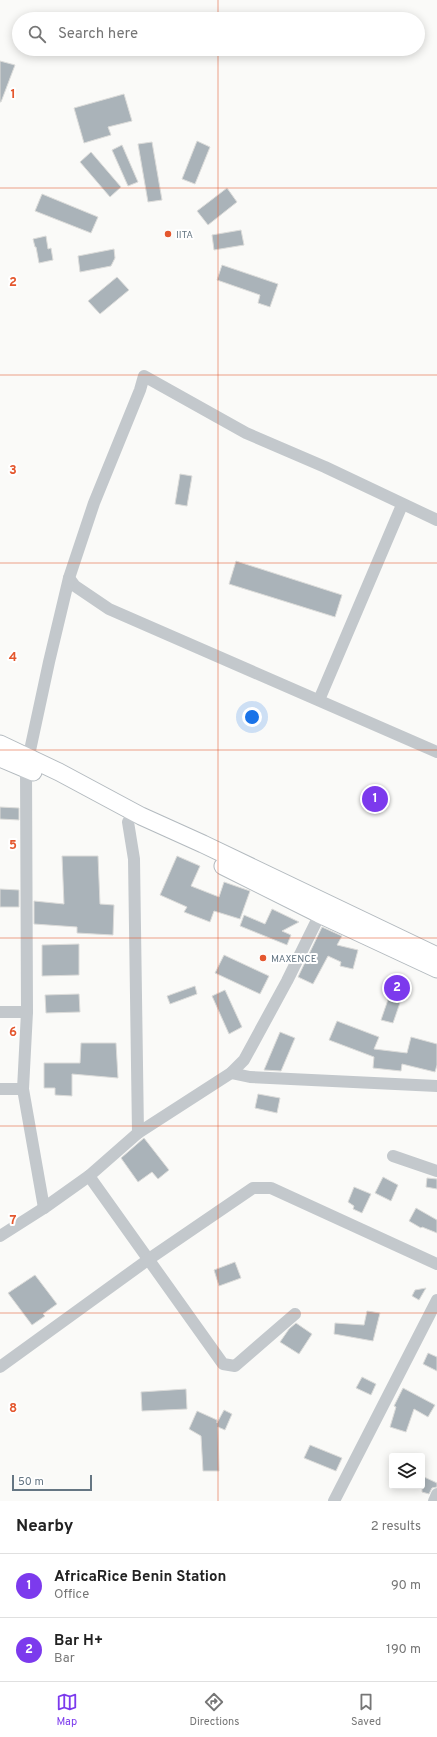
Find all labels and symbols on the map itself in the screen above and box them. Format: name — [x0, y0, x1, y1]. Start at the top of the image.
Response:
text: 1 — [10, 87, 16, 103]
marker: IITA — [163, 229, 173, 239]
place label: IITA — [176, 229, 193, 242]
text: 2 — [9, 275, 17, 291]
text: 3 — [9, 463, 17, 479]
text: 4 — [9, 650, 17, 666]
your location — [242, 707, 262, 727]
pin: 1 — [362, 784, 388, 814]
text: 5 — [9, 838, 17, 854]
marker: MAXENCE — [258, 953, 268, 963]
place label: MAXENCE — [271, 953, 317, 966]
pin: 2 — [384, 973, 410, 1003]
text: 6 — [9, 1025, 17, 1041]
text: 7 — [10, 1213, 17, 1229]
text: 8 — [9, 1401, 17, 1417]
scale bar — [12, 1473, 92, 1492]

